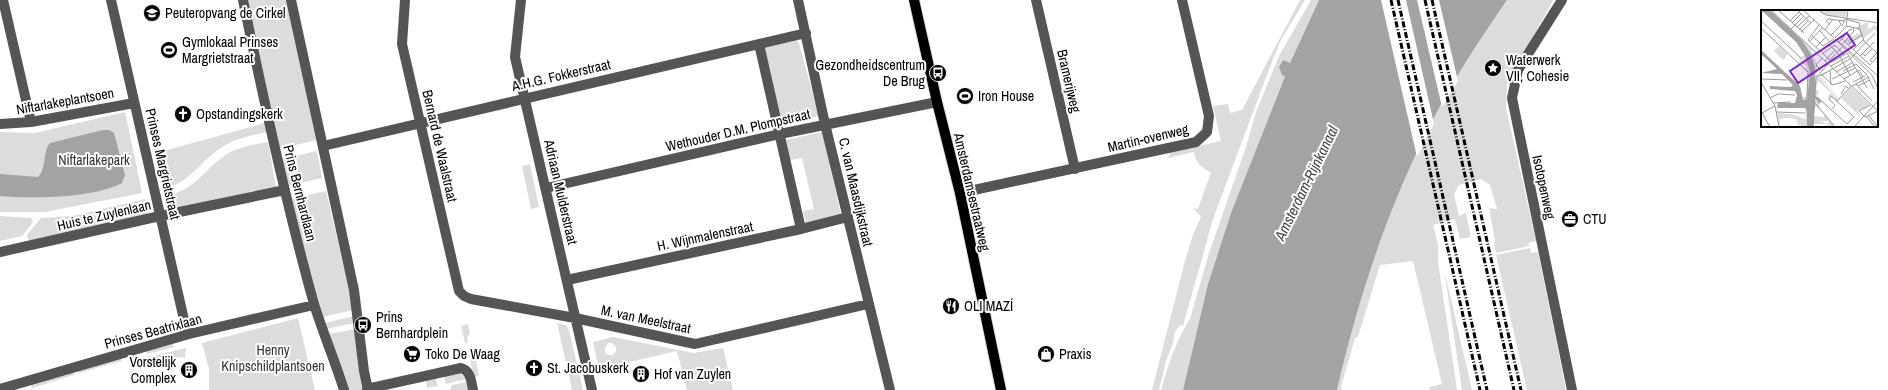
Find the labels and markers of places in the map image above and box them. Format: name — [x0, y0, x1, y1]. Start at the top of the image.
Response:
school or university icon: Peuteropvang de Cirkel — [142, 3, 162, 23]
place label: Peuteropvang de Cirkel — [165, 4, 286, 22]
place label: Gymlokaal Prinses Margrietstraat — [182, 33, 279, 67]
sports icon: Gymlokaal Prinses Margrietstraat — [159, 40, 179, 60]
place label: Waterwerk VII, Cohesie — [1506, 51, 1569, 85]
place label: Gezondheidscentrum De Brug — [815, 56, 926, 90]
place icon: Waterwerk VII, Cohesie — [1483, 58, 1503, 78]
bus stop icon: Gezondheidscentrum De Brug — [928, 63, 948, 83]
sports icon: Iron House — [955, 86, 975, 106]
place label: Iron House — [978, 87, 1034, 105]
church icon: Opstandingskerk — [173, 104, 193, 124]
place label: Opstandingskerk — [196, 105, 283, 123]
office icon: CTU — [1560, 209, 1580, 229]
place label: CTU — [1583, 210, 1607, 228]
restaurant icon: OLI MAZÍ — [941, 296, 961, 316]
place label: OLI MAZÍ — [964, 297, 1014, 315]
place label: Prins Bernhardplein — [376, 308, 448, 342]
bus stop icon: Prins Bernhardplein — [353, 315, 373, 335]
supermarket icon: Toko De Waag — [402, 344, 422, 364]
shop icon: Praxis — [1036, 344, 1056, 364]
place label: Toko De Waag — [425, 345, 500, 363]
place label: Praxis — [1059, 345, 1092, 363]
place label: Vorstelijk Complex — [129, 353, 176, 387]
church icon: St. Jacobuskerk — [524, 358, 544, 378]
place label: St. Jacobuskerk — [547, 359, 629, 377]
building icon: Vorstelijk Complex — [179, 360, 199, 380]
building icon: Hof van Zuylen — [631, 364, 651, 384]
place label: Hof van Zuylen — [654, 365, 731, 383]

